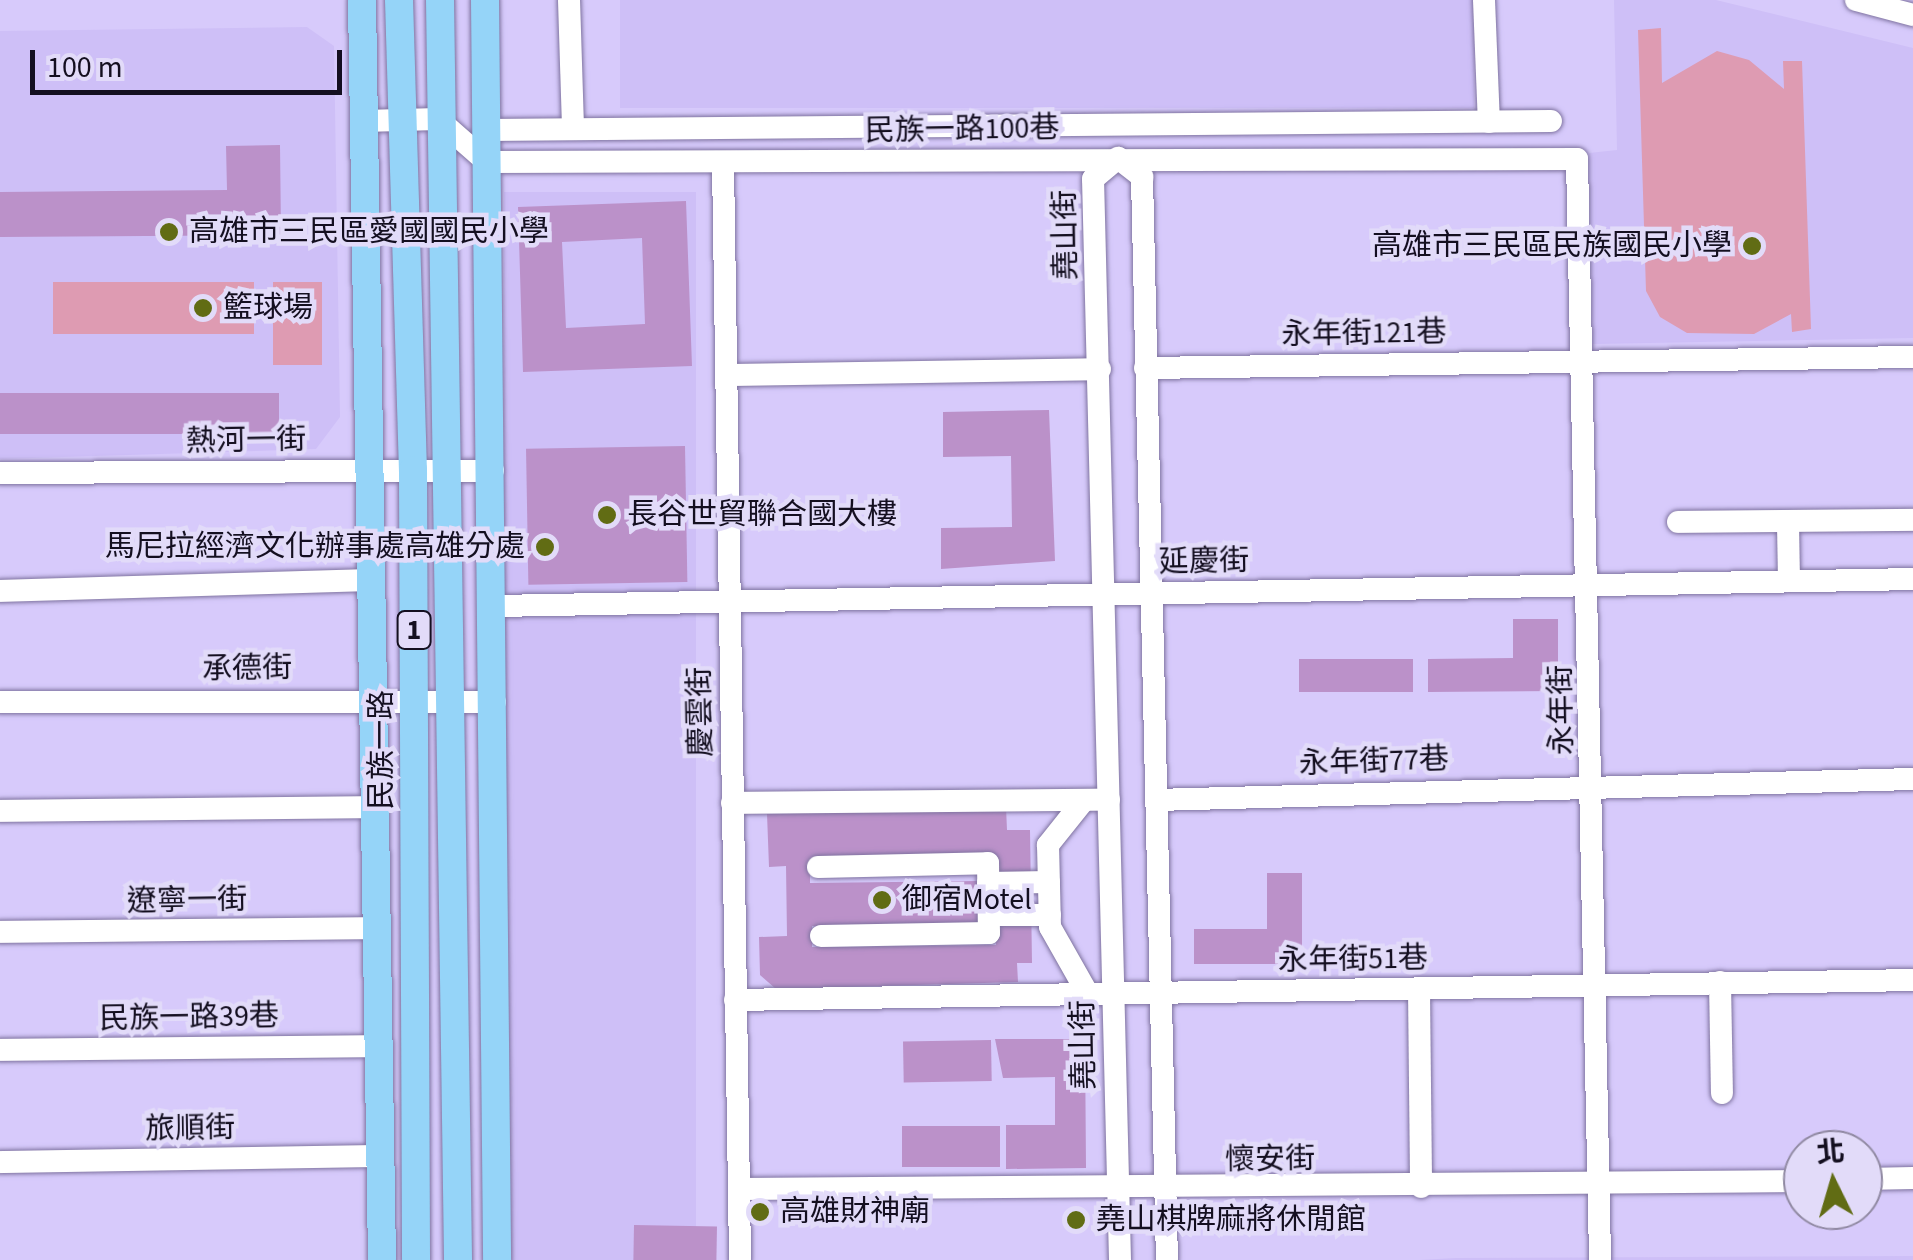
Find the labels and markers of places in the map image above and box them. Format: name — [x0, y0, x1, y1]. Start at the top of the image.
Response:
place label: 高雄市三民區愛國國民小學 — [189, 214, 549, 250]
marker: 高雄市三民區愛國國民小學 — [158, 221, 180, 243]
place label: 高雄市三民區民族國民小學 — [1372, 228, 1732, 264]
marker: 高雄市三民區民族國民小學 — [1741, 235, 1763, 257]
place label: 籃球場 — [223, 290, 313, 326]
marker: 籃球場 — [192, 297, 214, 319]
place label: 長谷世貿聯合國大樓 — [627, 497, 897, 533]
marker: 長谷世貿聯合國大樓 — [596, 504, 618, 526]
place label: 馬尼拉經濟文化辦事處高雄分處 — [105, 529, 525, 565]
marker: 馬尼拉經濟文化辦事處高雄分處 — [534, 536, 556, 558]
place label: 御宿Motel — [902, 882, 1032, 918]
marker: 御宿Motel — [871, 889, 893, 911]
place label: 高雄財神廟 — [780, 1194, 930, 1230]
marker: 高雄財神廟 — [749, 1201, 771, 1223]
place label: 堯山棋牌麻將休閒館 — [1096, 1202, 1366, 1238]
marker: 堯山棋牌麻將休閒館 — [1065, 1209, 1087, 1231]

